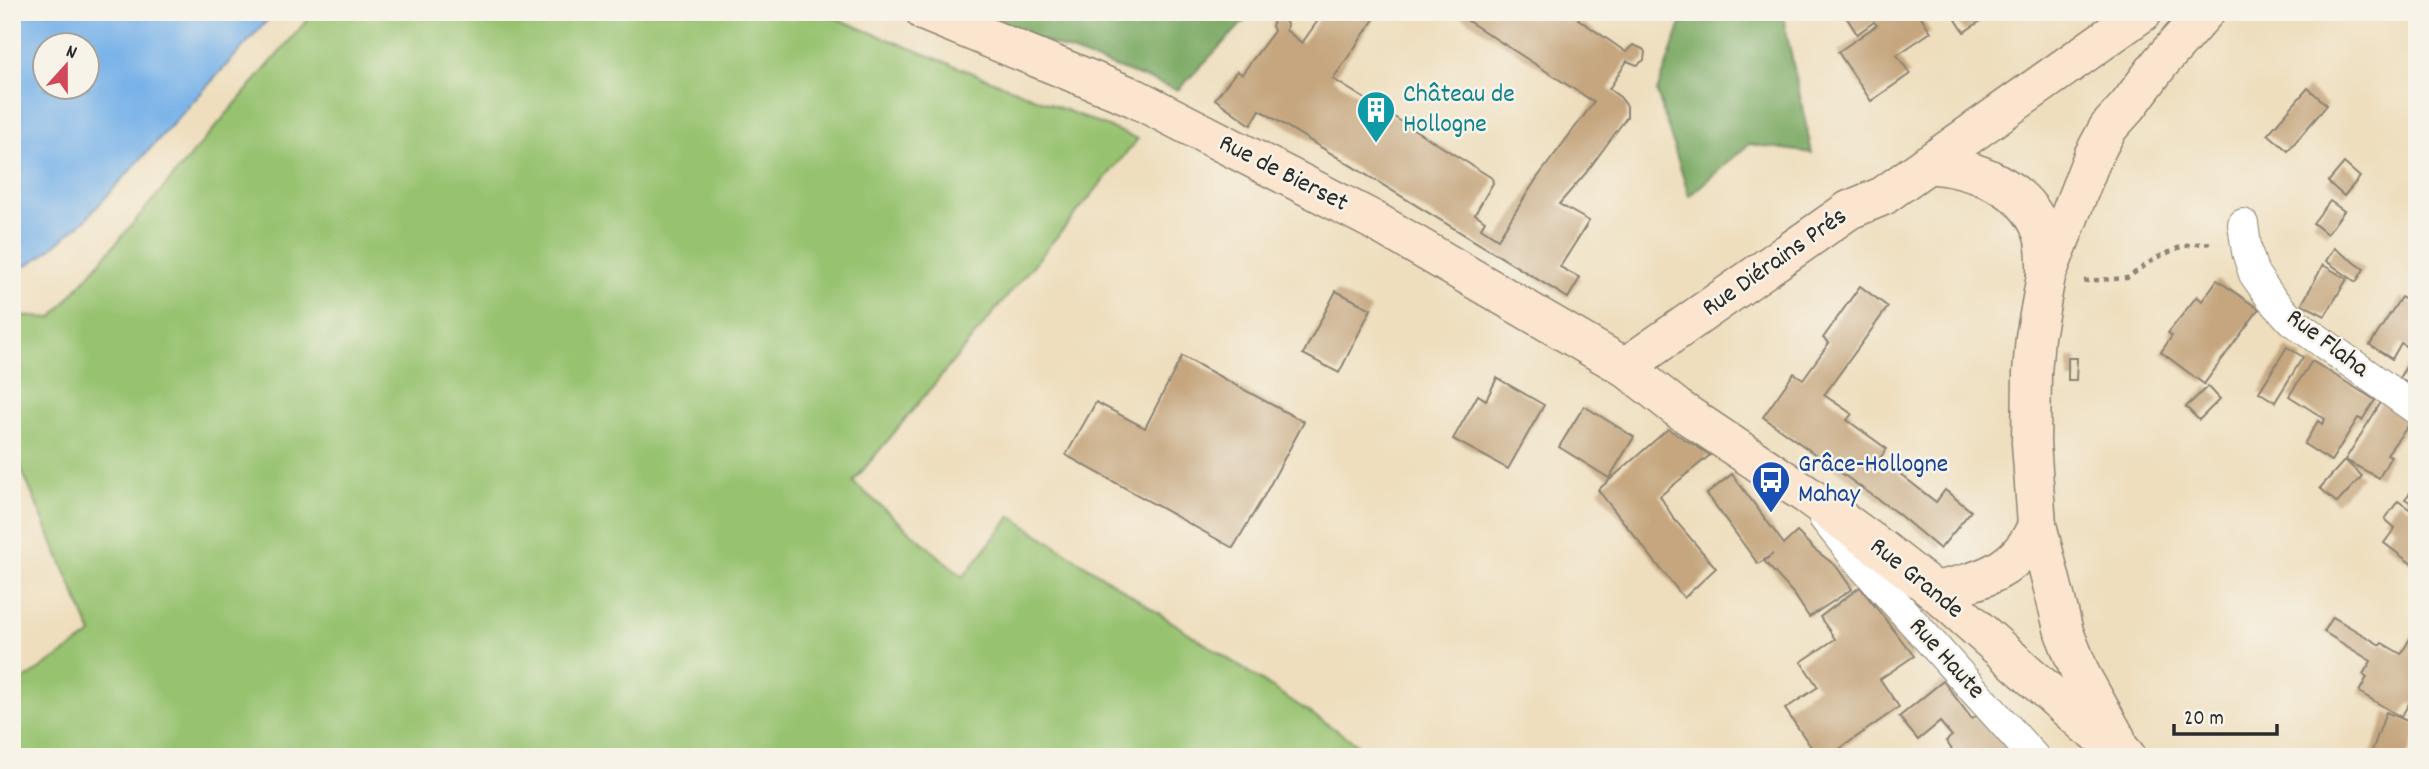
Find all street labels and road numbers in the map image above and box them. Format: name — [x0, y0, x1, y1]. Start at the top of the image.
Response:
street label: Rue de Bierset — [1212, 126, 1355, 223]
street label: Rue Diérains Prés — [1695, 199, 1855, 327]
street label: Rue Flaha — [2278, 301, 2377, 388]
street label: Rue Grande — [1861, 529, 1971, 629]
street label: Rue Haute — [1899, 610, 1993, 708]

